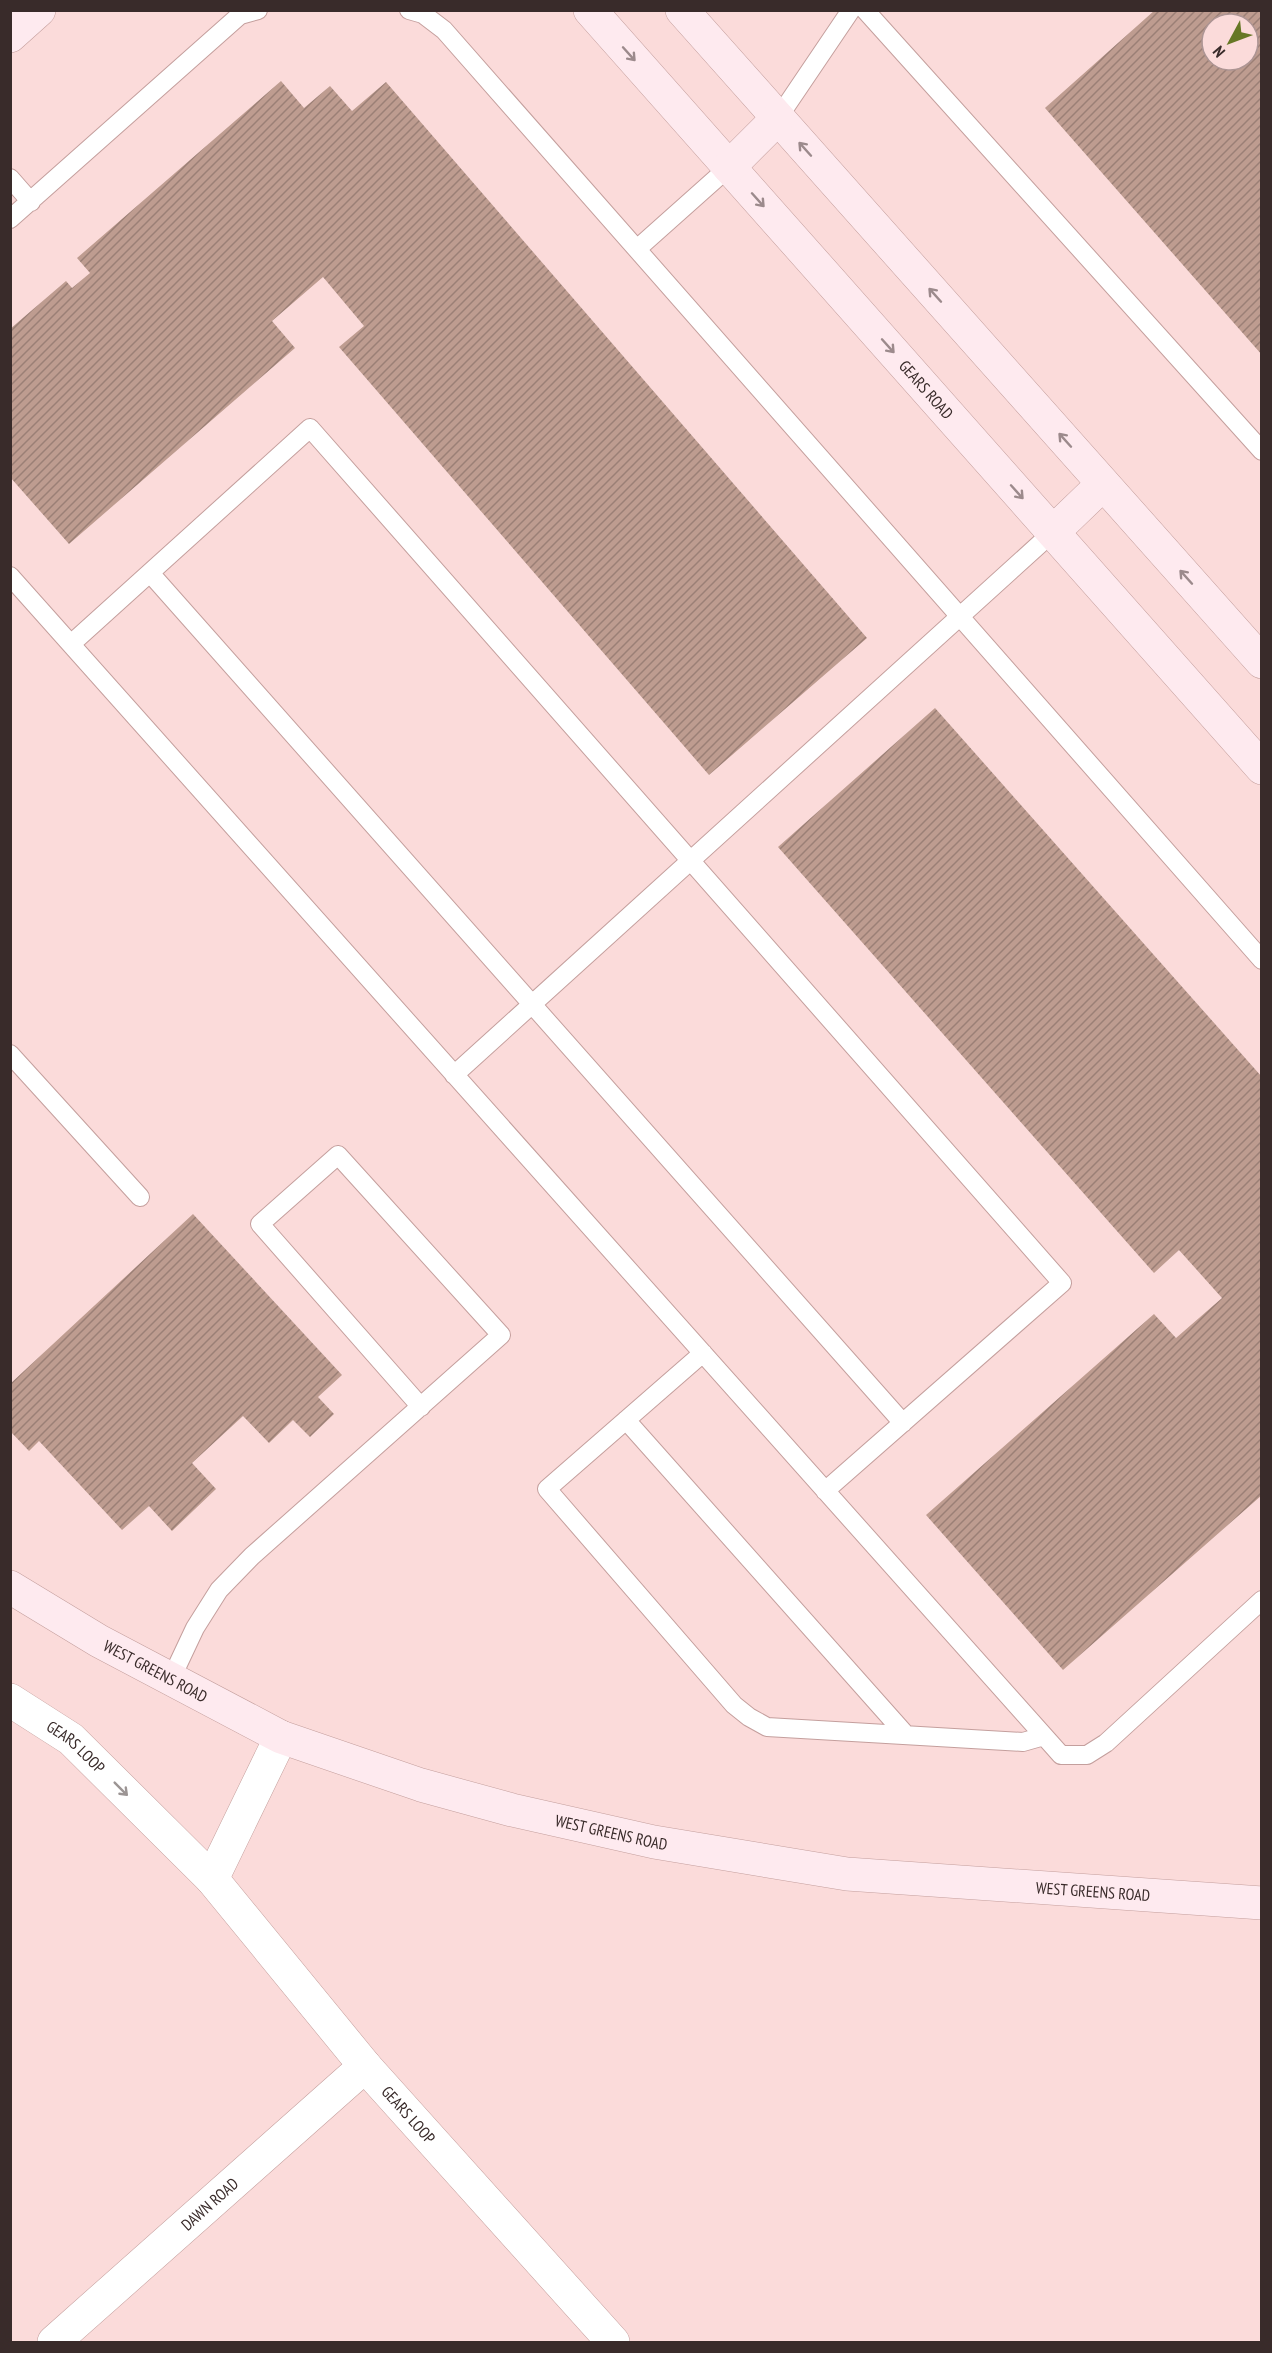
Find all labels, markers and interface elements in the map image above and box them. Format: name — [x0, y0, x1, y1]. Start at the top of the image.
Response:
north arrow — [1200, 12, 1260, 72]
text: N — [1208, 42, 1229, 62]
one-way arrow — [622, 46, 636, 61]
one-way arrow — [798, 142, 812, 157]
one-way arrow — [751, 192, 765, 207]
one-way arrow — [928, 287, 942, 302]
one-way arrow — [881, 338, 895, 353]
street label: GEARS ROAD — [895, 356, 958, 423]
one-way arrow — [1058, 433, 1072, 448]
one-way arrow — [1010, 484, 1024, 499]
one-way arrow — [1179, 570, 1193, 585]
street label: WEST GREENS ROAD — [100, 1635, 211, 1706]
street label: GEARS LOOP — [43, 1716, 109, 1777]
one-way arrow — [114, 1781, 128, 1796]
street label: WEST GREENS ROAD — [553, 1810, 669, 1854]
street label: WEST GREENS ROAD — [1035, 1877, 1151, 1905]
street label: GEARS LOOP — [378, 2082, 440, 2148]
street label: DAWN ROAD — [177, 2173, 242, 2235]

